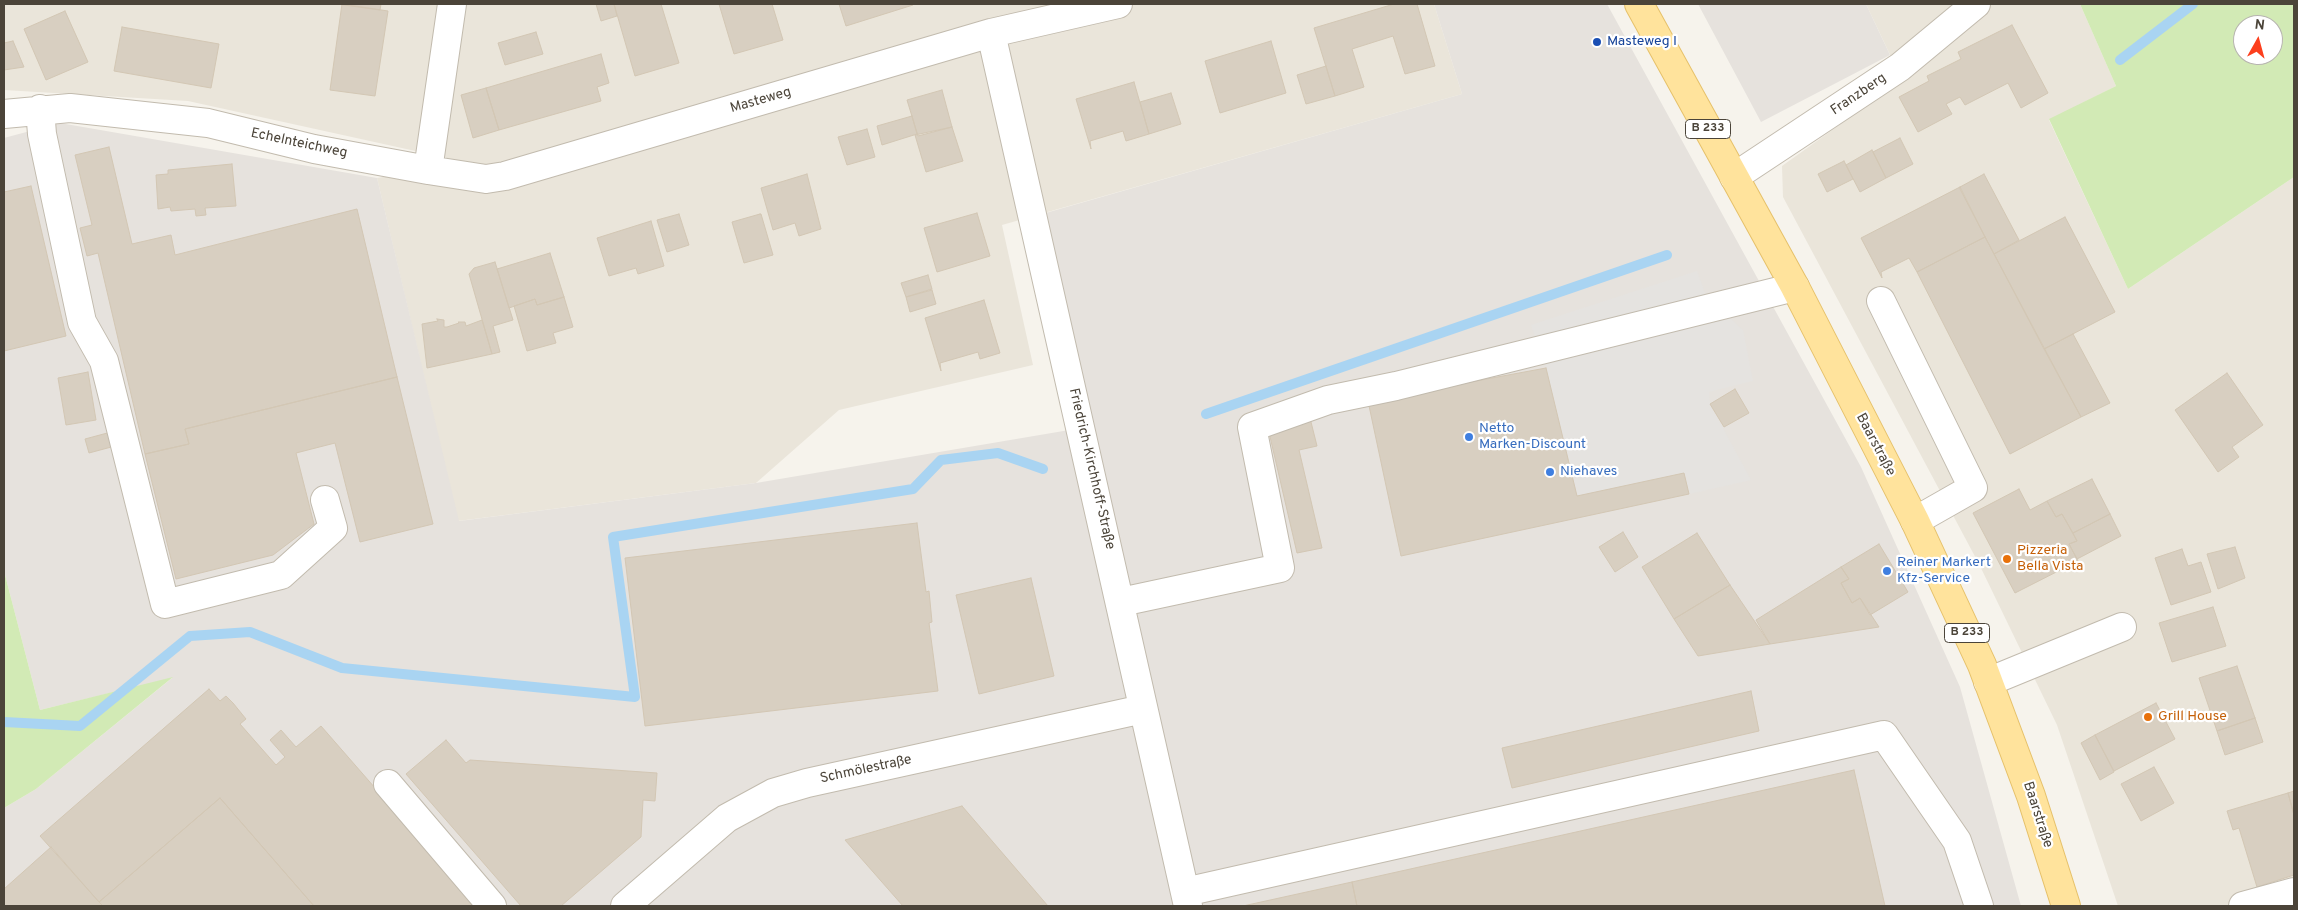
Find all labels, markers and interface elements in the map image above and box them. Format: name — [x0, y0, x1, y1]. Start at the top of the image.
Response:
north arrow — [2233, 15, 2283, 65]
text: N — [2254, 17, 2266, 35]
place label: Masteweg I — [1607, 34, 1677, 50]
marker: Masteweg I — [1591, 36, 1603, 48]
street label: Franzberg — [1828, 70, 1890, 120]
street label: Masteweg — [729, 84, 793, 118]
road number: B 233 — [1686, 120, 1730, 138]
street label: Echelnteichweg — [249, 126, 349, 162]
street label: Friedrich-Kirchhoff-Straße — [1064, 387, 1118, 551]
street label: Baarstraße — [1851, 411, 1899, 479]
place label: Netto Marken-Discount — [1479, 421, 1586, 454]
marker: Netto Marken-Discount — [1463, 431, 1475, 443]
place label: Niehaves — [1560, 464, 1617, 480]
marker: Niehaves — [1544, 466, 1556, 478]
place label: Pizzeria Bella Vista — [2017, 543, 2083, 576]
marker: Pizzeria Bella Vista — [2001, 553, 2013, 565]
place label: Reiner Markert Kfz-Service — [1897, 555, 1991, 588]
marker: Reiner Markert Kfz-Service — [1881, 565, 1893, 577]
road number: B 233 — [1944, 624, 1990, 642]
place label: Grill House — [2158, 709, 2227, 725]
marker: Grill House — [2142, 711, 2154, 723]
street label: Schmölestraße — [819, 752, 913, 788]
street label: Baarstraße — [2018, 780, 2056, 850]

